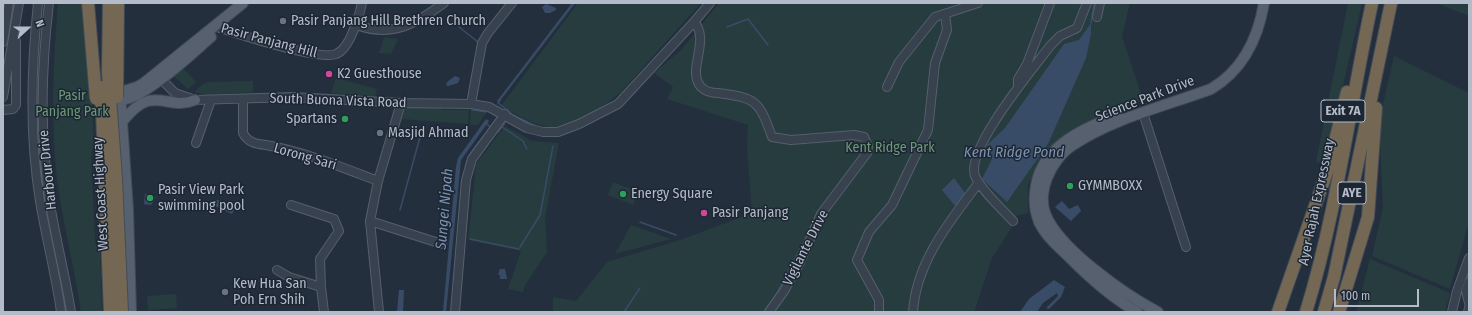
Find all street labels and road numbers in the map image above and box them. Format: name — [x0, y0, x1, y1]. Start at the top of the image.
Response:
street label: Pasir Panjang Hill — [219, 20, 319, 62]
street label: Science Park Drive — [1093, 72, 1197, 126]
street label: South Buona Vista Road — [269, 90, 407, 112]
road number: Exit 7A — [1321, 100, 1365, 122]
street label: Harbour Drive — [35, 129, 61, 211]
street label: West Coast Highway — [90, 137, 112, 251]
street label: Ayer Rajah Expressway — [1295, 137, 1339, 267]
street label: Lorong Sari — [272, 140, 338, 174]
road number: AYE — [1338, 182, 1366, 204]
street label: Vigilante Drive — [780, 207, 832, 289]

